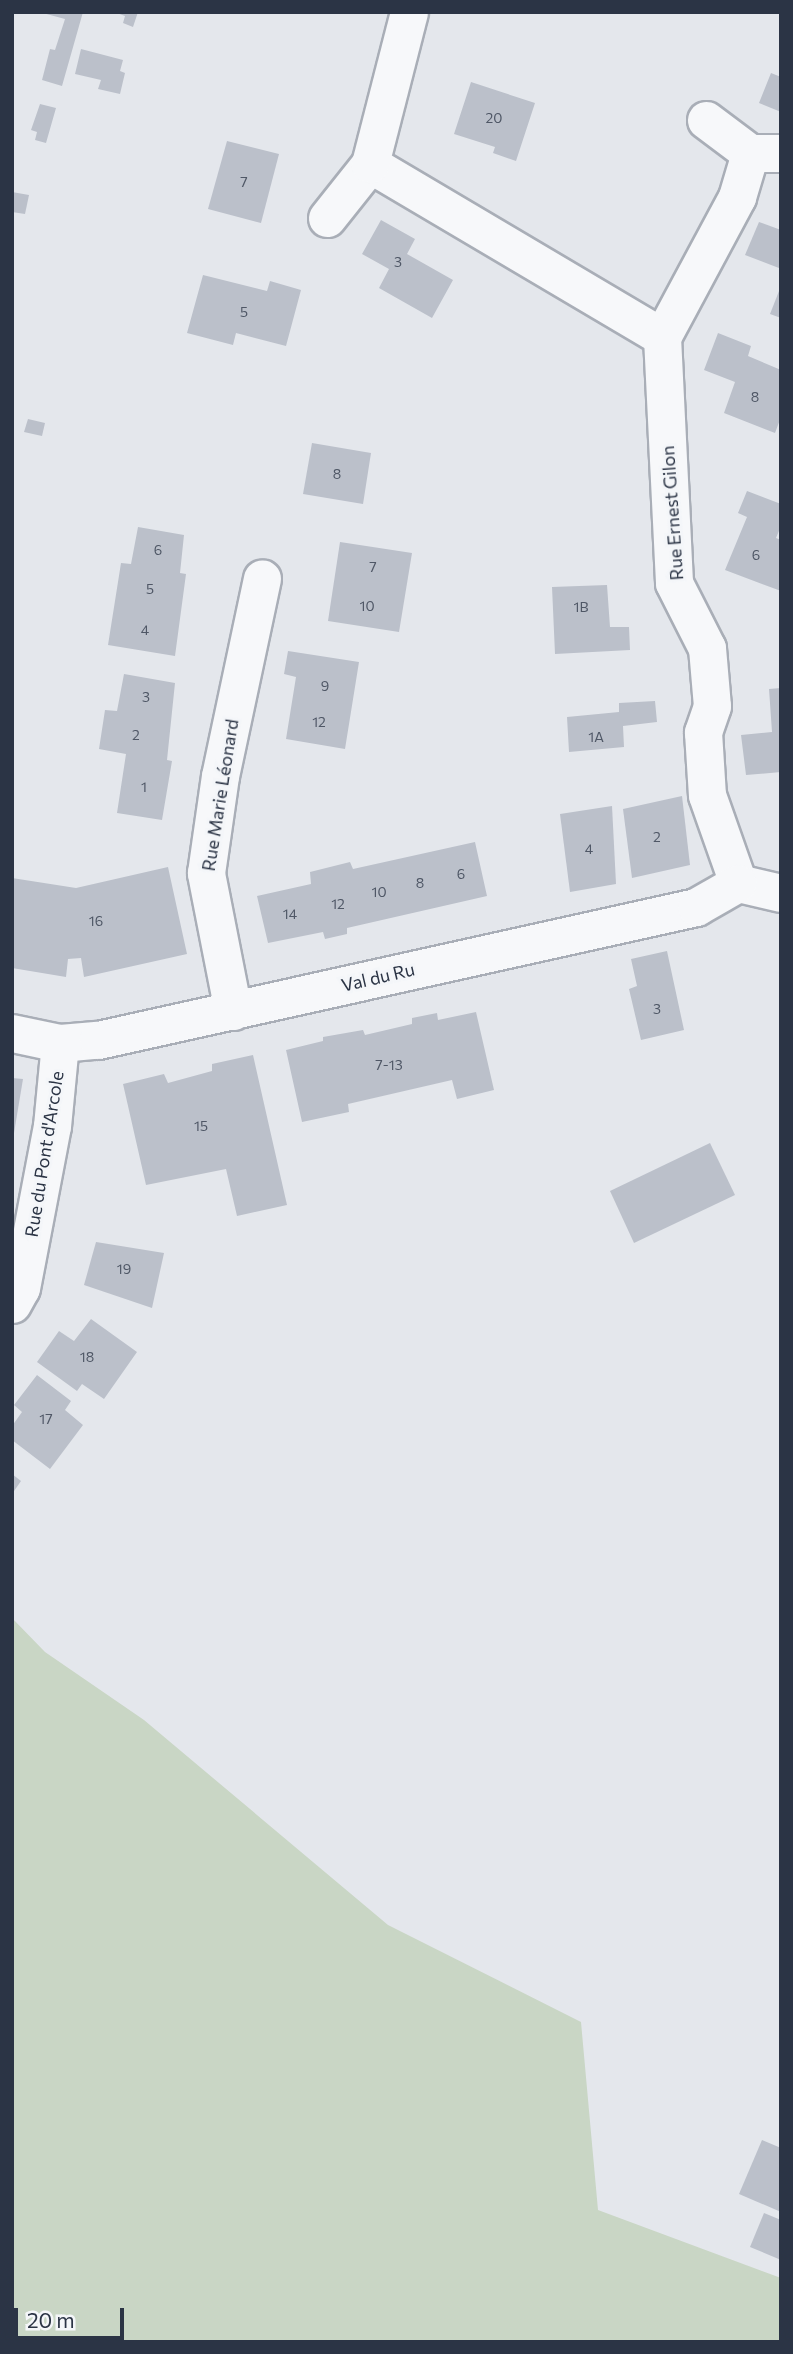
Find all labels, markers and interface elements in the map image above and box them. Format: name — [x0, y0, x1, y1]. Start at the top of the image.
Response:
house number: 20 — [486, 110, 502, 126]
house number: 7 — [240, 174, 248, 190]
house number: 3 — [394, 254, 402, 270]
house number: 5 — [240, 304, 248, 320]
house number: 8 — [751, 389, 759, 405]
street label: Rue Ernest Gilon — [657, 445, 687, 581]
house number: 8 — [333, 466, 341, 482]
house number: 6 — [154, 542, 162, 558]
house number: 6 — [752, 547, 760, 563]
house number: 7 — [369, 559, 377, 575]
house number: 5 — [146, 581, 154, 597]
house number: 10 — [359, 598, 375, 614]
house number: 1B — [573, 599, 589, 615]
house number: 4 — [141, 622, 149, 638]
house number: 9 — [321, 678, 329, 694]
house number: 3 — [142, 689, 150, 705]
house number: 12 — [312, 714, 326, 730]
street label: Rue Marie Léonard — [197, 717, 243, 873]
house number: 2 — [132, 727, 140, 743]
house number: 1A — [588, 729, 604, 745]
house number: 1 — [141, 779, 147, 795]
house number: 2 — [653, 829, 661, 845]
house number: 4 — [585, 841, 593, 857]
house number: 6 — [457, 866, 465, 882]
house number: 8 — [416, 875, 424, 891]
house number: 10 — [371, 884, 387, 900]
house number: 12 — [331, 896, 345, 912]
house number: 14 — [283, 906, 297, 922]
house number: 16 — [89, 913, 103, 929]
street label: Val du Ru — [339, 958, 417, 996]
house number: 3 — [653, 1001, 661, 1017]
house number: 7-13 — [375, 1057, 403, 1073]
street label: Rue du Pont d'Arcole — [20, 1069, 68, 1239]
house number: 15 — [194, 1118, 208, 1134]
house number: 19 — [117, 1261, 131, 1277]
house number: 18 — [80, 1349, 94, 1365]
house number: 17 — [39, 1411, 53, 1427]
scale bar — [18, 2294, 128, 2338]
text: 20 m — [27, 2307, 75, 2332]

